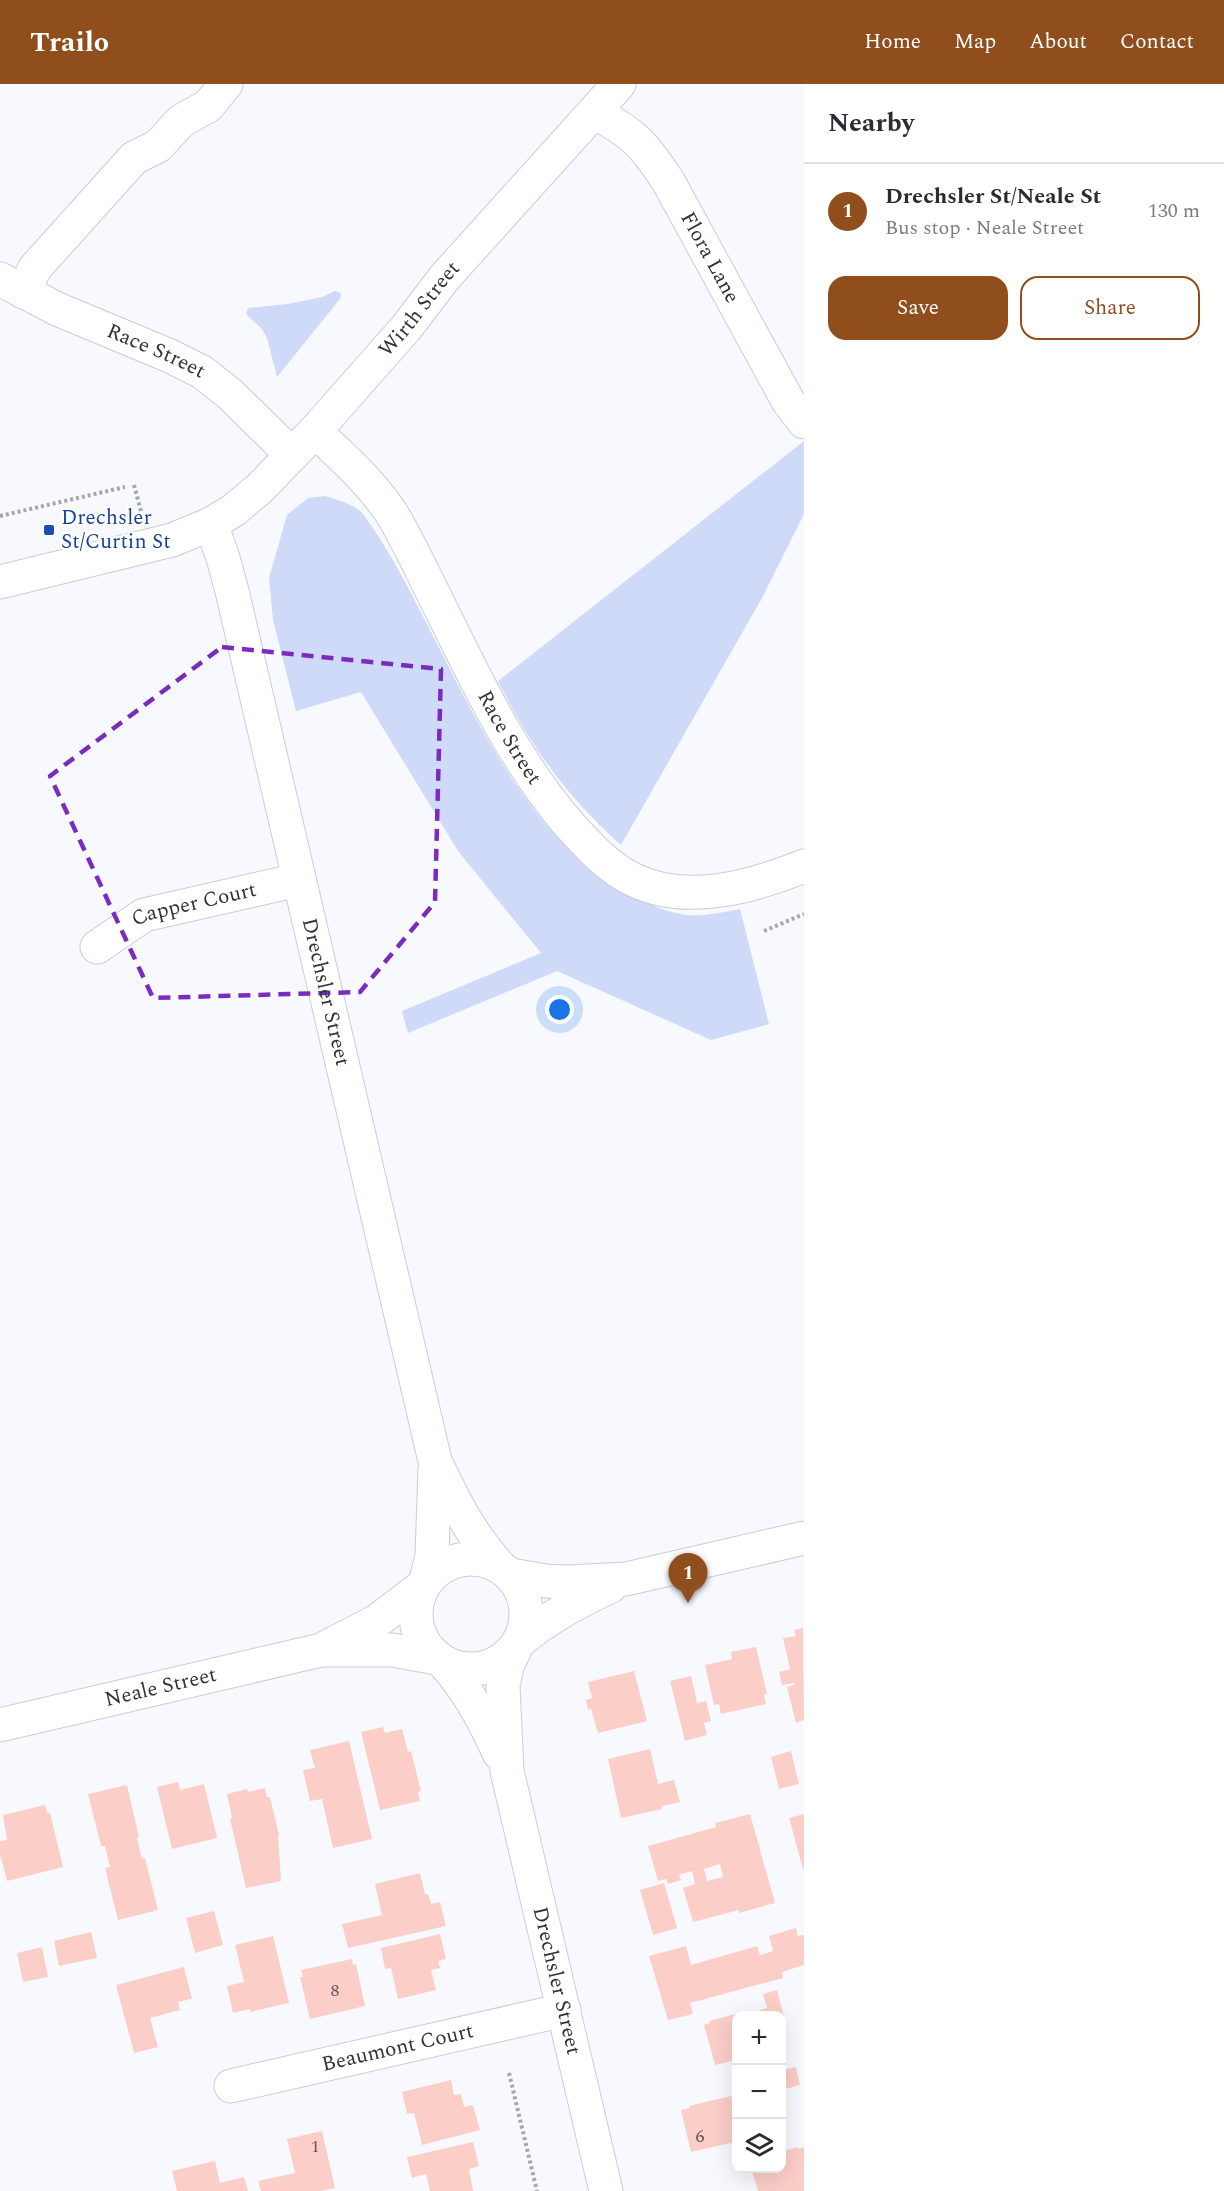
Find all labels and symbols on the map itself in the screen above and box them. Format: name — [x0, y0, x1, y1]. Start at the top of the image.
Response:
street label: Flora Lane — [672, 206, 748, 309]
street label: Wirth Street — [371, 254, 468, 364]
street label: Race Street — [102, 315, 211, 387]
place label: Drechsler St/Curtin St — [61, 502, 171, 558]
marker: Drechsler St/Curtin St — [42, 523, 56, 537]
street label: Race Street — [469, 685, 550, 791]
street label: Capper Court — [125, 874, 260, 935]
street label: Drechsler Street — [293, 915, 358, 1069]
your location — [545, 995, 574, 1024]
pin: 1 — [668, 1554, 708, 1603]
street label: Neale Street — [102, 1659, 220, 1716]
street label: Drechsler Street — [524, 1903, 589, 2058]
house number: 8 — [331, 1977, 340, 2004]
street label: Beaumont Court — [319, 2015, 477, 2081]
house number: 6 — [696, 2123, 705, 2150]
house number: 1 — [311, 2133, 320, 2160]

